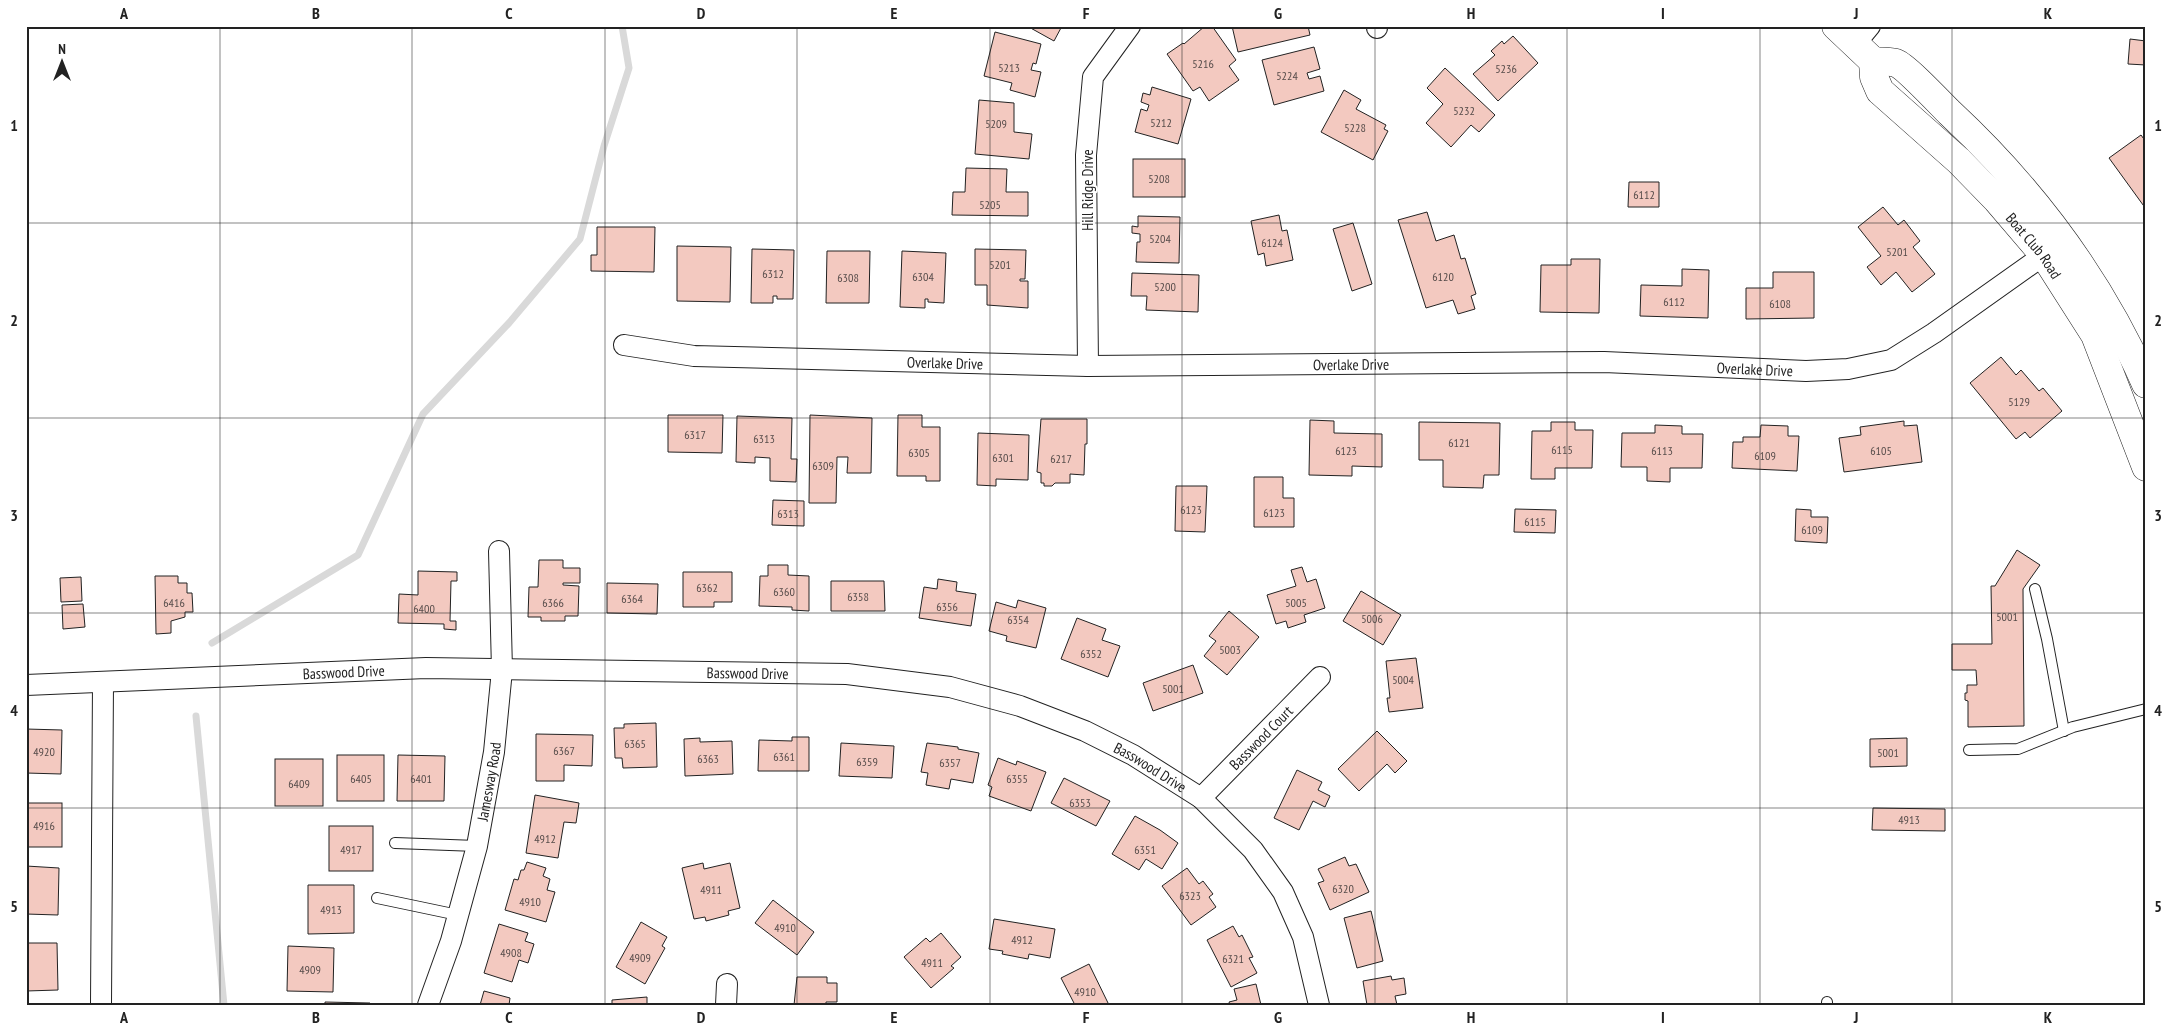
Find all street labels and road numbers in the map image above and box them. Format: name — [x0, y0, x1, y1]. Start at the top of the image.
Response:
street label: Hill Ridge Drive — [1078, 149, 1097, 231]
street label: Boat Club Road — [2002, 208, 2066, 282]
street label: Overlake Drive — [907, 352, 983, 373]
street label: Overlake Drive — [1313, 354, 1389, 374]
street label: Overlake Drive — [1716, 358, 1793, 380]
street label: Basswood Drive — [302, 660, 385, 683]
street label: Basswood Drive — [707, 663, 789, 683]
street label: Basswood Court — [1225, 701, 1296, 774]
street label: Basswood Drive — [1111, 738, 1190, 796]
street label: Jamesway Road — [472, 741, 504, 823]

